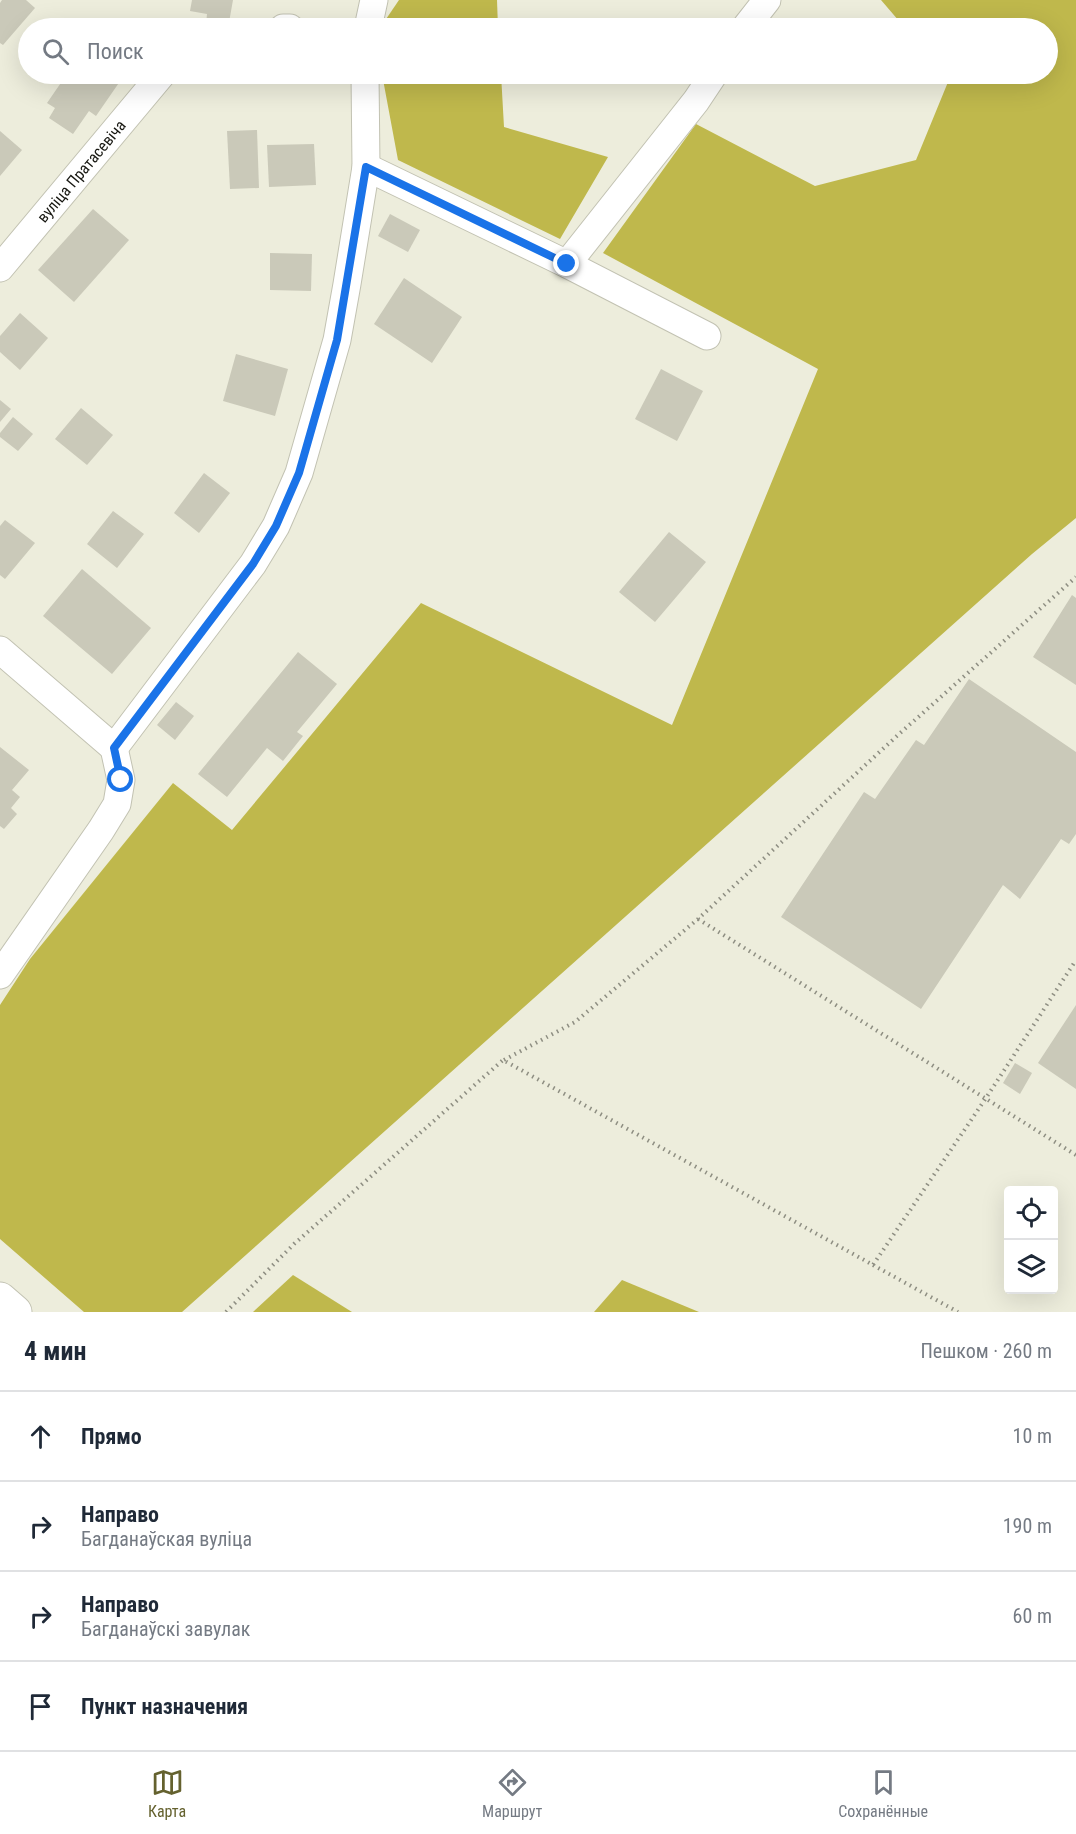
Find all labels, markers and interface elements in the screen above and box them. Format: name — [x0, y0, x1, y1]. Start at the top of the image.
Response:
search box — [18, 18, 1058, 84]
icon: search — [39, 35, 72, 68]
text: Поиск — [87, 39, 144, 64]
street label: вуліца Пратасевіча — [33, 116, 130, 226]
route end — [553, 250, 579, 276]
route start — [107, 766, 133, 792]
map controls — [1004, 1186, 1058, 1294]
button: locate — [1004, 1186, 1058, 1240]
button: layers — [1004, 1240, 1058, 1294]
text: 4 мин — [24, 1336, 86, 1366]
text: Пешком · 260 m — [920, 1339, 1052, 1363]
icon: ahead — [24, 1420, 57, 1453]
text: Прямо — [81, 1424, 142, 1449]
text: 10 m — [1013, 1424, 1052, 1448]
text: Направо — [81, 1502, 159, 1527]
icon: right — [24, 1510, 57, 1543]
text: 190 m — [1003, 1514, 1052, 1538]
text: Багданаўская вуліца — [81, 1527, 252, 1551]
text: Направо — [81, 1592, 159, 1617]
icon: right — [24, 1600, 57, 1633]
text: 60 m — [1013, 1604, 1052, 1628]
text: Багданаўскі завулак — [81, 1617, 250, 1641]
icon: arrive — [24, 1690, 57, 1723]
text: Пункт назначения — [81, 1694, 248, 1719]
tab: Карта — [148, 1766, 186, 1821]
tab: Маршрут — [482, 1766, 542, 1821]
tab: Сохранённые — [838, 1766, 928, 1821]

